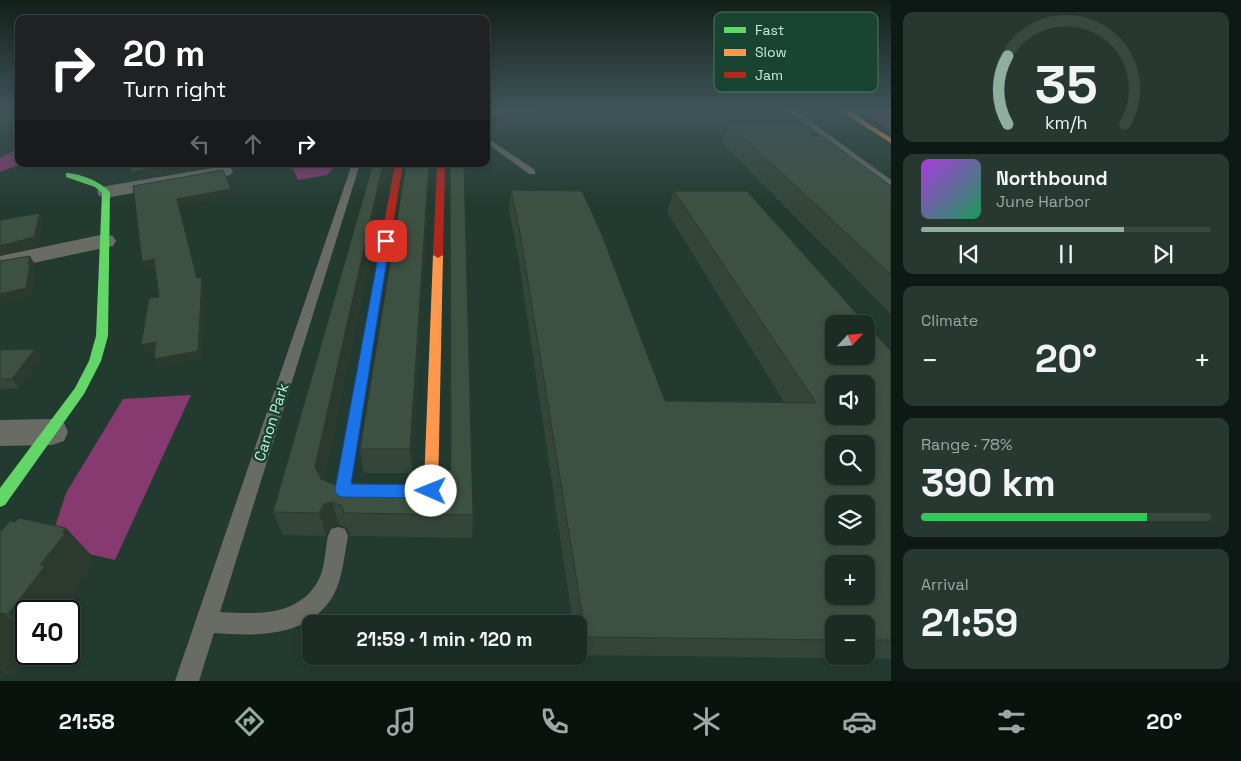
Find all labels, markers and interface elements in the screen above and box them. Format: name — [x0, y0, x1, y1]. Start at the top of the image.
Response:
legend — [714, 12, 878, 92]
text: Fast — [755, 21, 784, 39]
text: 20 m — [123, 32, 205, 76]
icon: right — [40, 35, 105, 100]
text: Slow — [755, 43, 787, 61]
text: 35 — [1035, 52, 1097, 118]
text: Jam — [755, 66, 783, 84]
text: Turn right — [123, 75, 226, 103]
text: km/h — [1045, 111, 1087, 134]
icon: left — [186, 130, 214, 158]
icon: ahead — [239, 130, 267, 158]
icon: right — [292, 130, 320, 158]
text: Northbound — [996, 166, 1108, 191]
text: June Harbor — [996, 191, 1090, 212]
pin — [365, 220, 407, 262]
icon: arrive — [372, 227, 400, 255]
icon: previous — [955, 240, 983, 268]
icon: pause — [1052, 240, 1080, 268]
icon: next — [1149, 240, 1177, 268]
text: Climate — [921, 310, 978, 331]
north arrow — [825, 315, 875, 365]
map controls — [825, 315, 875, 665]
text: 20° — [1035, 335, 1097, 383]
text: − — [921, 342, 938, 378]
text: + — [1194, 342, 1211, 378]
button: sound — [825, 375, 875, 425]
street label: Canon Park — [249, 381, 293, 463]
text: Range · 78% — [921, 434, 1012, 455]
button: search — [825, 435, 875, 485]
text: 390 km — [921, 459, 1056, 507]
position arrow — [404, 464, 456, 516]
button: layers — [825, 495, 875, 545]
button: + — [825, 555, 875, 605]
text: Arrival — [921, 574, 969, 595]
text: 21:59 — [921, 599, 1018, 647]
speed limit sign: 40 — [15, 600, 80, 665]
button: − — [825, 615, 875, 665]
text: 21:59 · 1 min · 120 m — [357, 627, 532, 652]
icon: directions — [232, 704, 267, 739]
icon: music — [384, 704, 419, 739]
icon: phone — [537, 704, 572, 739]
icon: climate — [689, 704, 724, 739]
icon: car — [842, 704, 877, 739]
icon: filters — [994, 704, 1029, 739]
text: 21:58 — [59, 707, 115, 735]
text: 20° — [1146, 707, 1182, 735]

